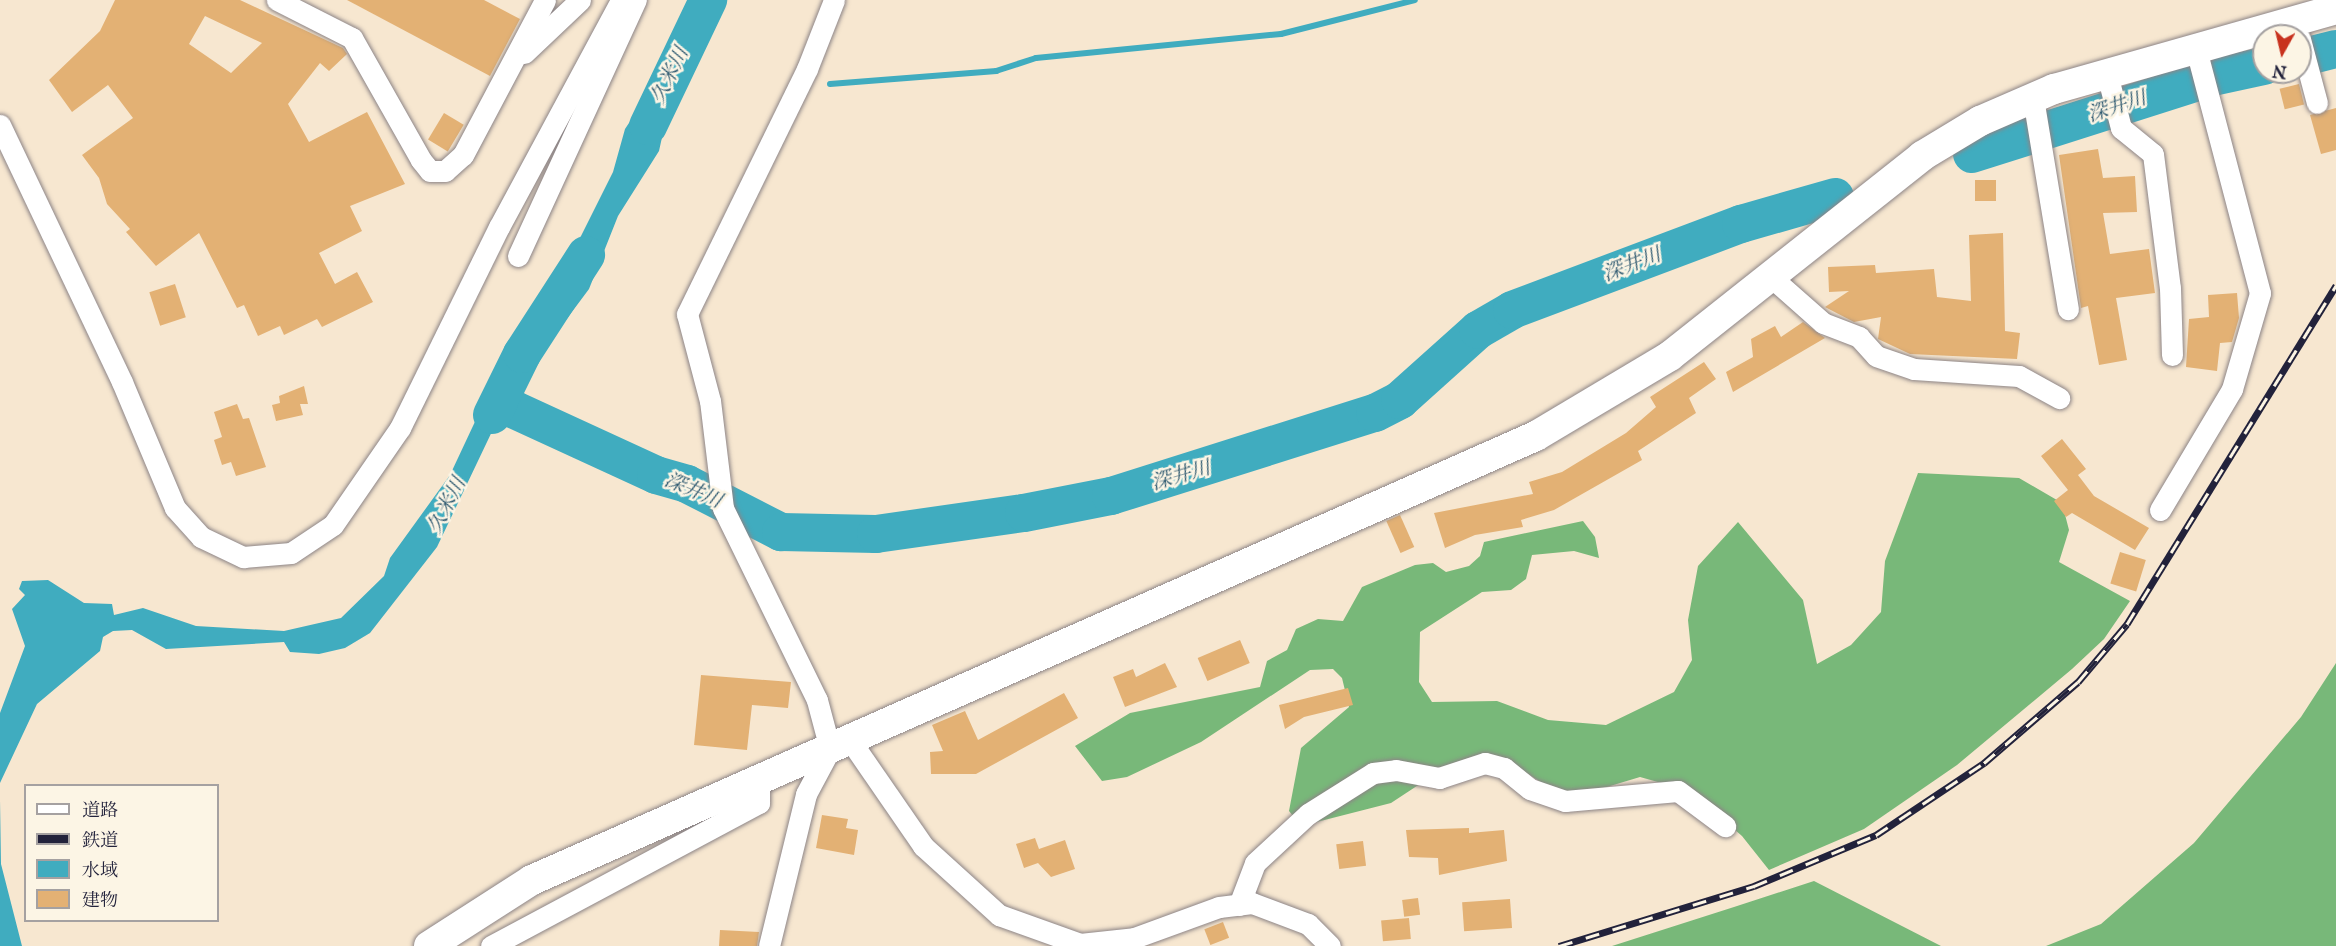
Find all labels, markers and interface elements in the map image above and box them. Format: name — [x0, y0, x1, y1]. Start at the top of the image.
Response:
north arrow — [2252, 24, 2312, 84]
water label: 久米川 — [646, 44, 694, 108]
text: N — [2272, 59, 2288, 81]
water label: 深井川 — [2085, 86, 2149, 128]
water label: 深井川 — [1600, 243, 1664, 287]
water label: 深井川 — [1149, 456, 1213, 496]
water label: 深井川 — [661, 468, 725, 514]
water label: 久米川 — [423, 474, 471, 538]
legend — [24, 784, 219, 922]
text: 道路 — [82, 800, 118, 823]
text: 鉄道 — [82, 830, 118, 853]
text: 水域 — [82, 860, 118, 883]
text: 建物 — [82, 890, 118, 913]

